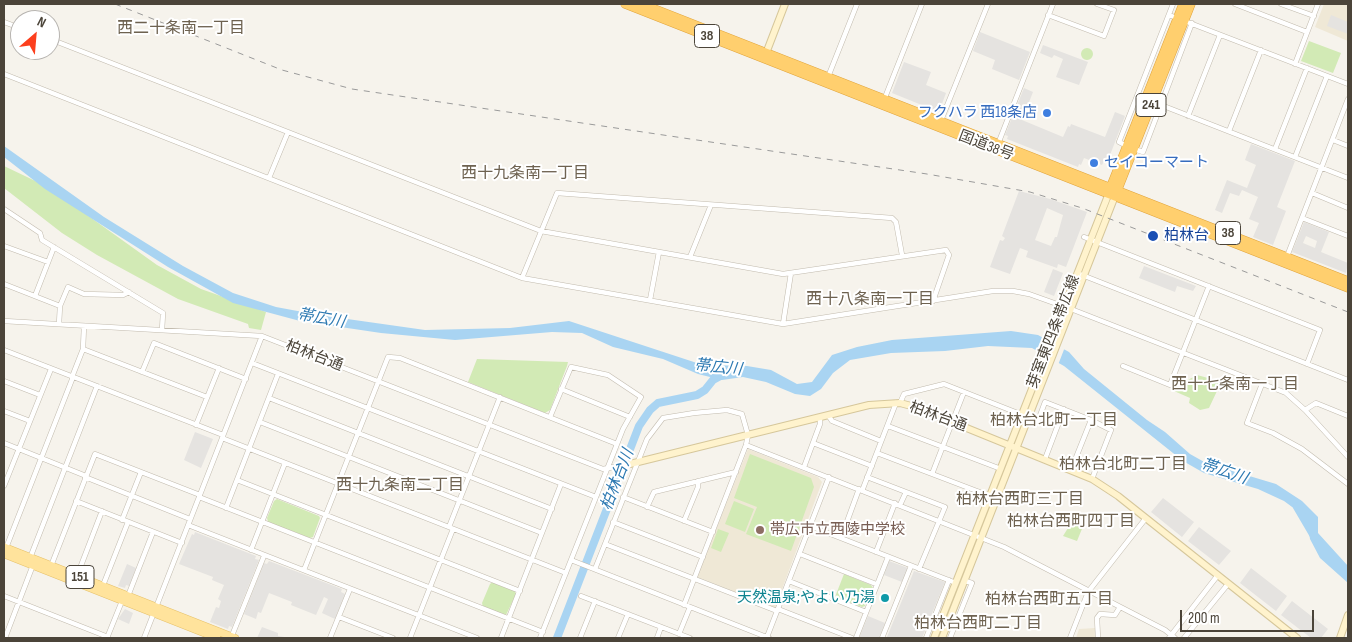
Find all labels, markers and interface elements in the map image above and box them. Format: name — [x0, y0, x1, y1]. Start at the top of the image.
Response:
north arrow — [10, 10, 60, 60]
text: N — [34, 13, 49, 31]
district label: 西二十条南一丁目 — [117, 19, 245, 39]
road number: 38 — [694, 24, 720, 48]
road number: 241 — [1136, 94, 1166, 116]
place label: フクハラ 西18条店 — [918, 104, 1037, 122]
marker: フクハラ 西18条店 — [1041, 107, 1053, 119]
street label: 国道38号 — [956, 127, 1016, 165]
place label: セイコーマート — [1104, 154, 1209, 172]
marker: セイコーマート — [1088, 157, 1100, 169]
district label: 西十九条南一丁目 — [461, 164, 589, 184]
road number: 38 — [1216, 222, 1240, 244]
place label: 柏林台 — [1164, 227, 1209, 245]
marker: 柏林台 — [1146, 229, 1160, 243]
street label: 芽室東四条帯広線 — [1024, 273, 1084, 391]
district label: 西十八条南一丁目 — [806, 290, 934, 310]
water label: 帯広川 — [296, 305, 346, 333]
street label: 柏林台通 — [283, 337, 345, 375]
water label: 帯広川 — [693, 356, 743, 380]
district label: 西十七条南一丁目 — [1171, 375, 1299, 395]
street label: 柏林台通 — [907, 398, 969, 436]
district label: 柏林台北町一丁目 — [990, 411, 1118, 431]
water label: 柏林台川 — [598, 447, 638, 513]
district label: 柏林台北町二丁目 — [1059, 455, 1187, 475]
water label: 帯広川 — [1198, 455, 1250, 489]
district label: 西十九条南二丁目 — [336, 476, 464, 496]
district label: 柏林台西町三丁目 — [956, 490, 1084, 510]
district label: 柏林台西町四丁目 — [1007, 512, 1135, 532]
place label: 帯広市立西陵中学校 — [770, 521, 905, 539]
marker: 帯広市立西陵中学校 — [754, 524, 766, 536]
road number: 151 — [66, 566, 94, 588]
place label: 天然温泉;やよい乃湯 — [737, 589, 875, 607]
district label: 柏林台西町五丁目 — [985, 590, 1113, 610]
marker: 天然温泉;やよい乃湯 — [879, 592, 891, 604]
scale bar — [1182, 600, 1316, 632]
text: 200 m — [1188, 609, 1220, 628]
district label: 柏林台西町二丁目 — [914, 614, 1042, 634]

